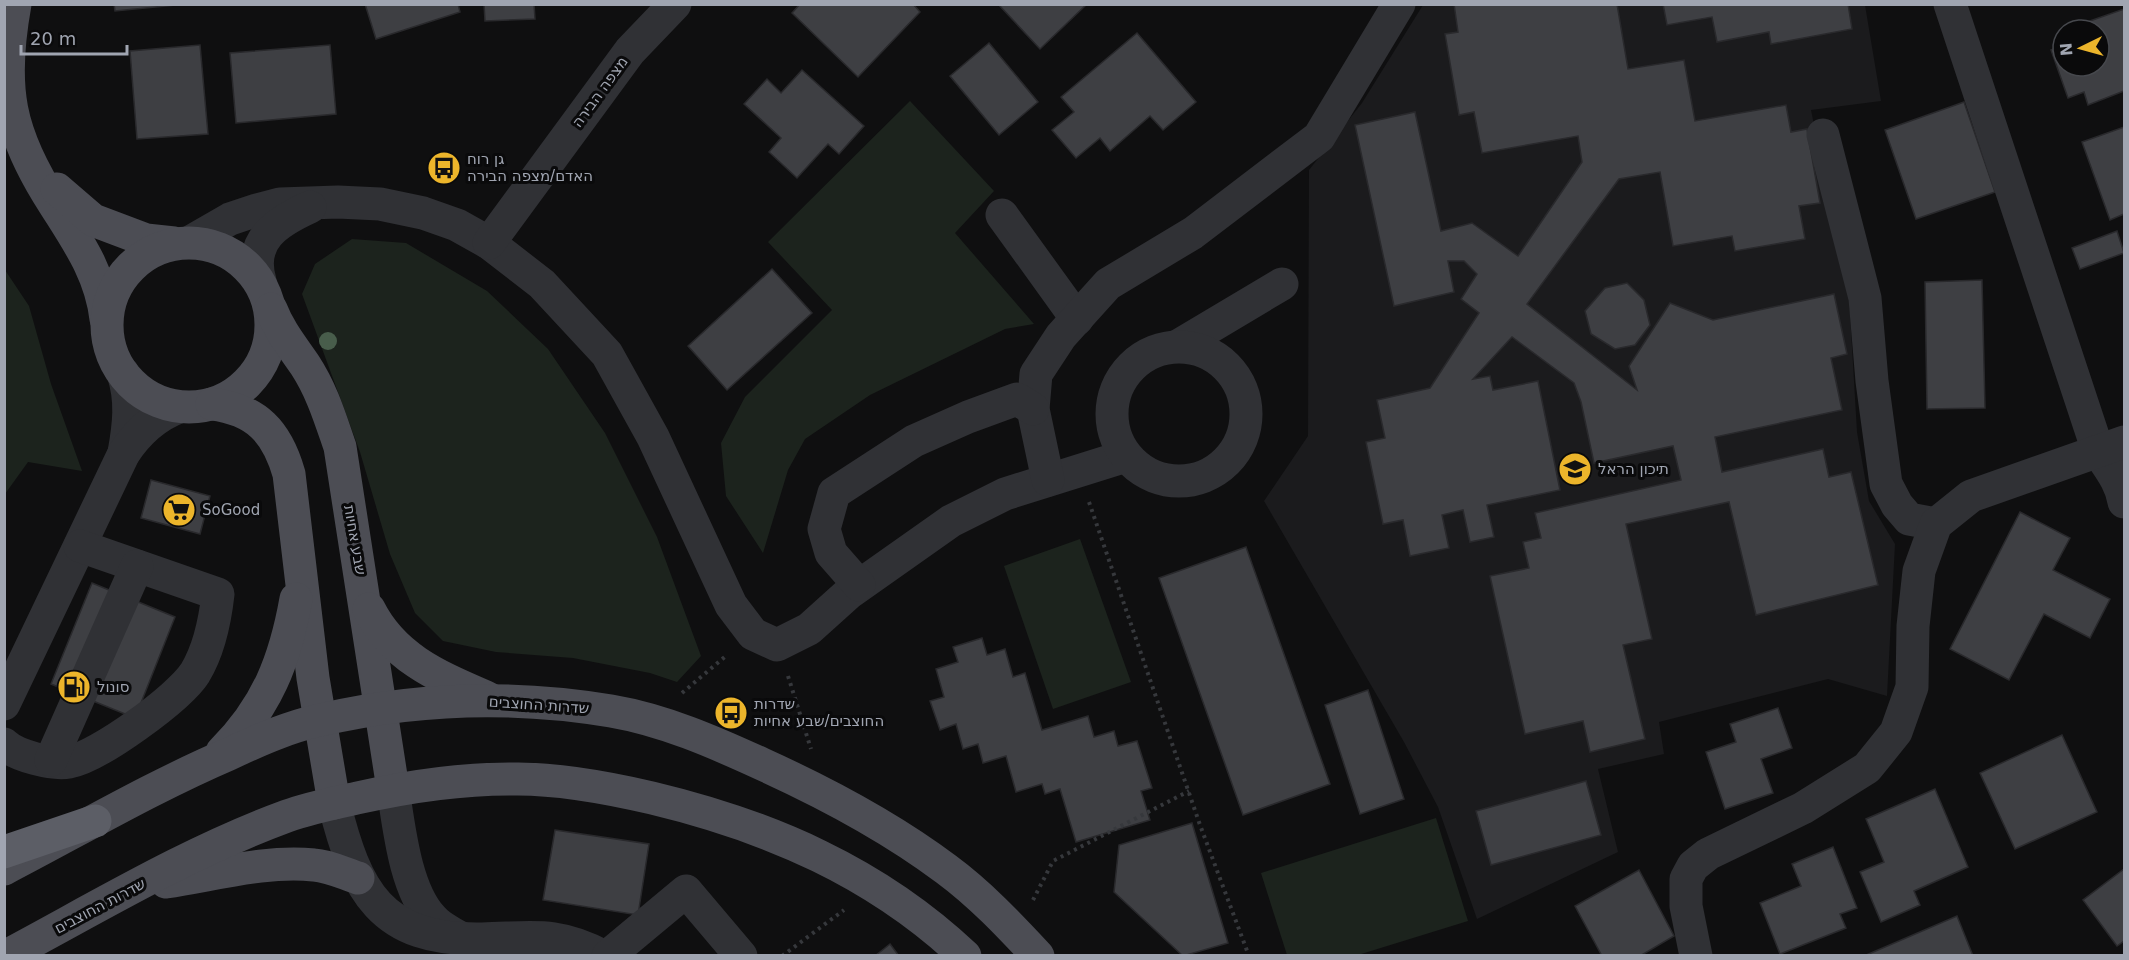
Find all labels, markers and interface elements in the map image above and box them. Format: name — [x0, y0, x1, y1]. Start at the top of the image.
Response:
scale bar — [21, 18, 128, 56]
north arrow — [2051, 18, 2111, 78]
text: 20 m — [30, 28, 76, 49]
text: N — [2057, 42, 2077, 57]
street label: מצפה הבירה — [568, 53, 632, 131]
bus stop icon: גן רוח האדם/מצפה הבירה — [426, 150, 462, 186]
place label: גן רוח האדם/מצפה הבירה — [467, 150, 593, 185]
school or university icon: תיכון הראל — [1557, 451, 1593, 487]
place label: תיכון הראל — [1598, 460, 1669, 478]
supermarket icon: SoGood — [161, 492, 197, 528]
place label: SoGood — [202, 501, 260, 519]
street label: שבע אחיות — [340, 504, 370, 576]
fuel station icon: סונול — [56, 669, 92, 705]
place label: סונול — [97, 678, 129, 696]
street label: שדרות החוצבים — [488, 693, 590, 717]
bus stop icon: שדרות החוצבים/שבע אחיות — [713, 695, 749, 731]
place label: שדרות החוצבים/שבע אחיות — [754, 695, 884, 730]
street label: שדרות החוצבים — [51, 874, 149, 938]

